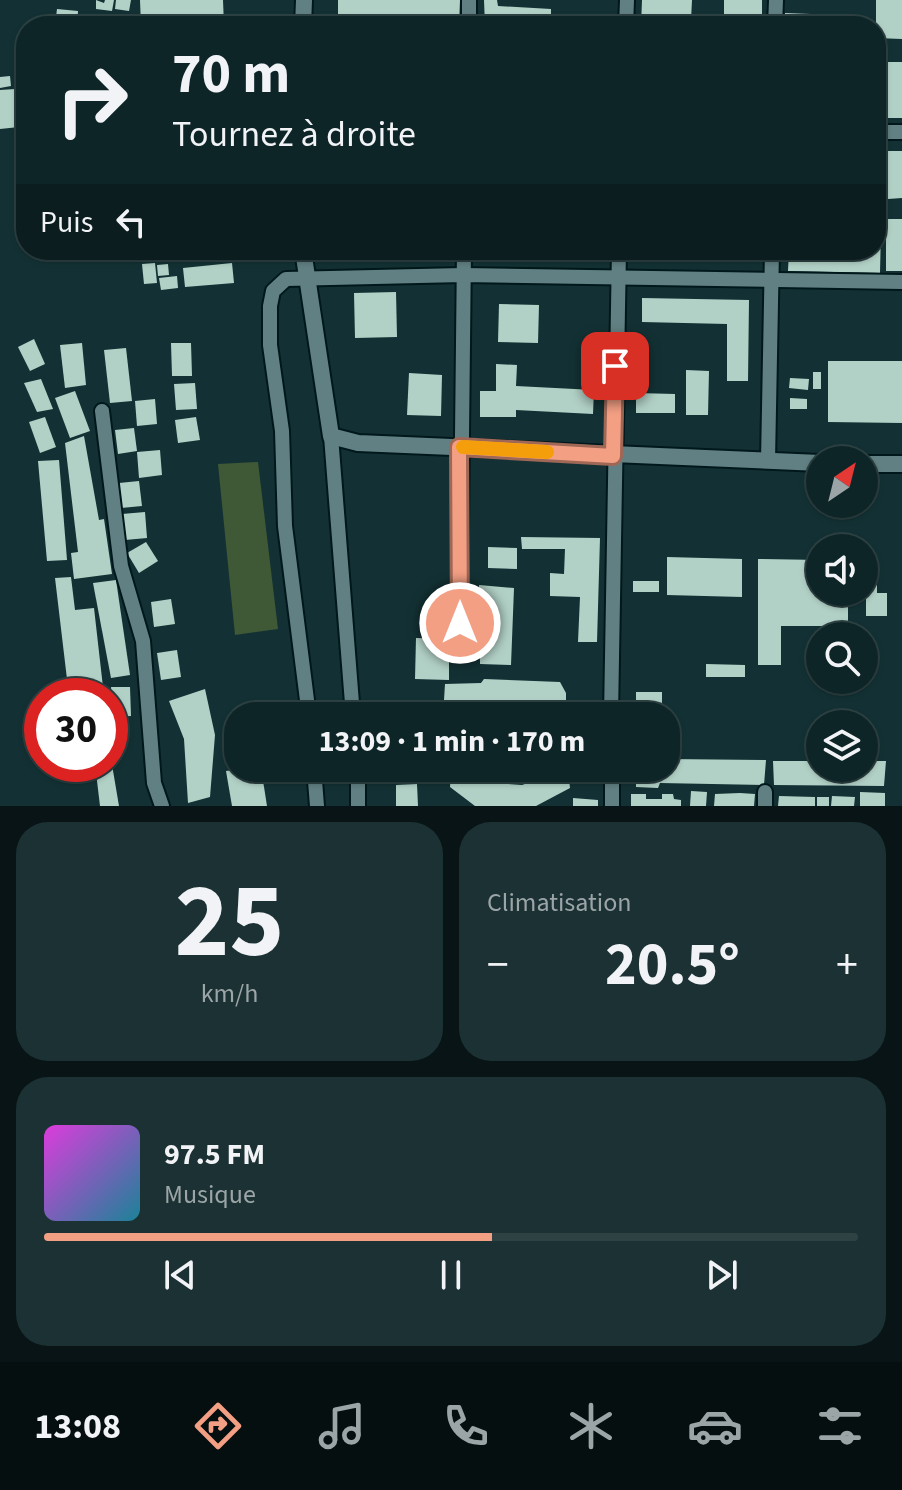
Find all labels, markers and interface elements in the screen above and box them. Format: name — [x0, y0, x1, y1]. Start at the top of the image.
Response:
text: 70 m — [172, 35, 290, 114]
icon: right — [40, 48, 144, 152]
text: Tournez à droite — [172, 109, 416, 160]
icon: left — [109, 200, 153, 244]
text: Puis — [40, 201, 93, 244]
pin — [581, 332, 649, 400]
icon: arrive — [593, 344, 637, 388]
north arrow — [806, 446, 878, 518]
map controls — [806, 446, 878, 782]
button: sound — [806, 534, 878, 606]
position arrow — [418, 581, 502, 665]
button: search — [806, 622, 878, 694]
speed limit sign: 30 — [24, 678, 128, 782]
button: layers — [806, 710, 878, 782]
text: 13:09 · 1 min · 170 m — [319, 720, 585, 763]
text: 25 — [175, 849, 284, 997]
text: Climatisation — [487, 884, 632, 921]
text: 20.5° — [605, 923, 740, 1008]
text: − — [487, 934, 509, 997]
text: + — [836, 934, 858, 997]
text: km/h — [201, 975, 258, 1012]
text: 97.5 FM — [164, 1133, 265, 1176]
text: Musique — [164, 1176, 256, 1213]
icon: previous — [158, 1253, 202, 1297]
icon: pause — [429, 1253, 473, 1297]
icon: next — [700, 1253, 744, 1297]
icon: directions — [190, 1398, 246, 1454]
icon: music — [314, 1398, 370, 1454]
icon: phone — [438, 1398, 494, 1454]
icon: climate — [563, 1398, 619, 1454]
icon: car — [687, 1398, 743, 1454]
icon: filters — [812, 1398, 868, 1454]
text: 13:08 — [34, 1401, 121, 1452]

